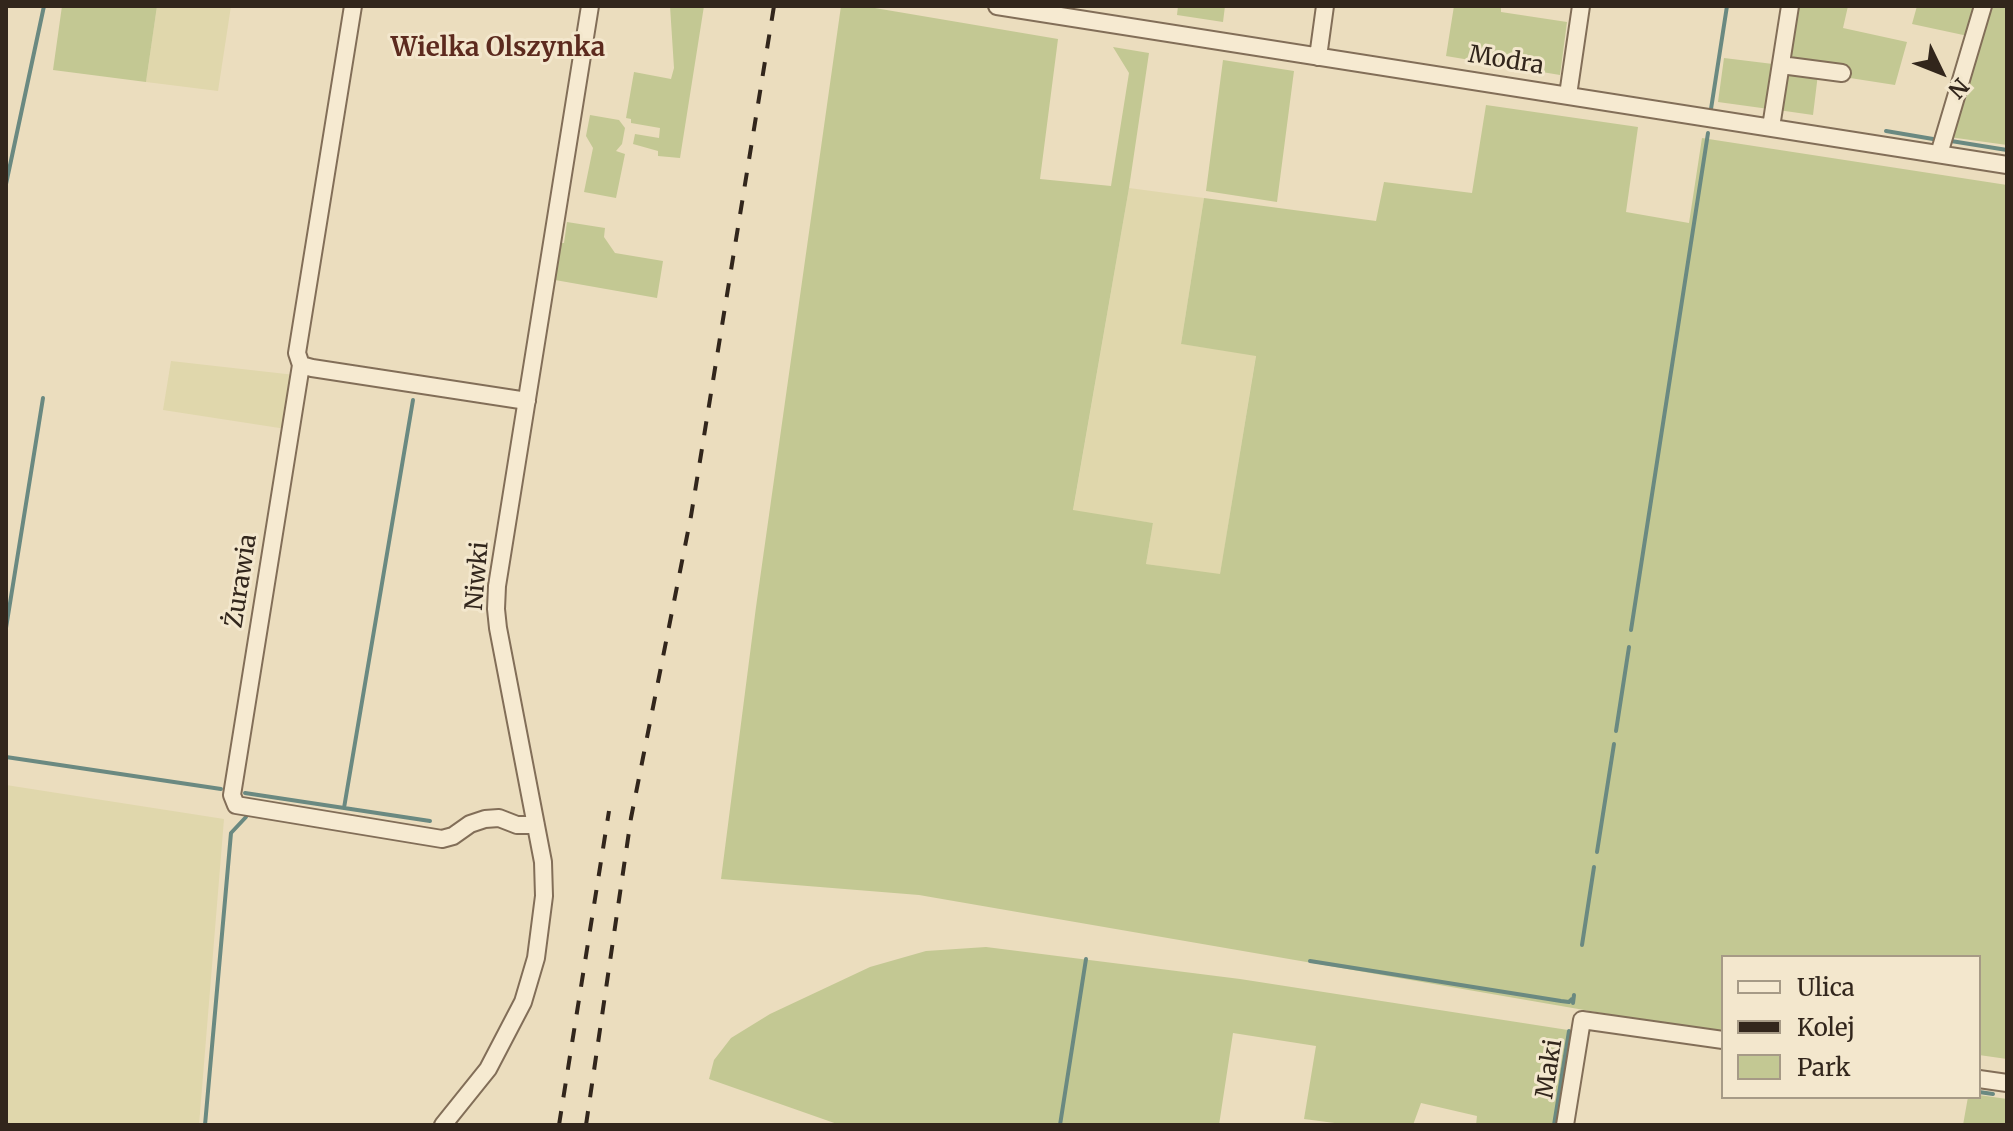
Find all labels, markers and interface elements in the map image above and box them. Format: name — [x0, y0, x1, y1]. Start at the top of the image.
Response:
north arrow — [1901, 32, 1981, 112]
district label: Wielka Olszynka — [391, 33, 605, 65]
street label: Modra — [1466, 41, 1546, 81]
text: N — [1942, 72, 1975, 104]
street label: Żurawia — [220, 532, 264, 630]
street label: Niwki — [461, 540, 495, 612]
legend — [1721, 955, 1981, 1099]
text: Ulica — [1797, 972, 1855, 1003]
text: Kolej — [1797, 1012, 1855, 1043]
street label: Maki — [1531, 1037, 1569, 1101]
text: Park — [1797, 1052, 1850, 1083]

